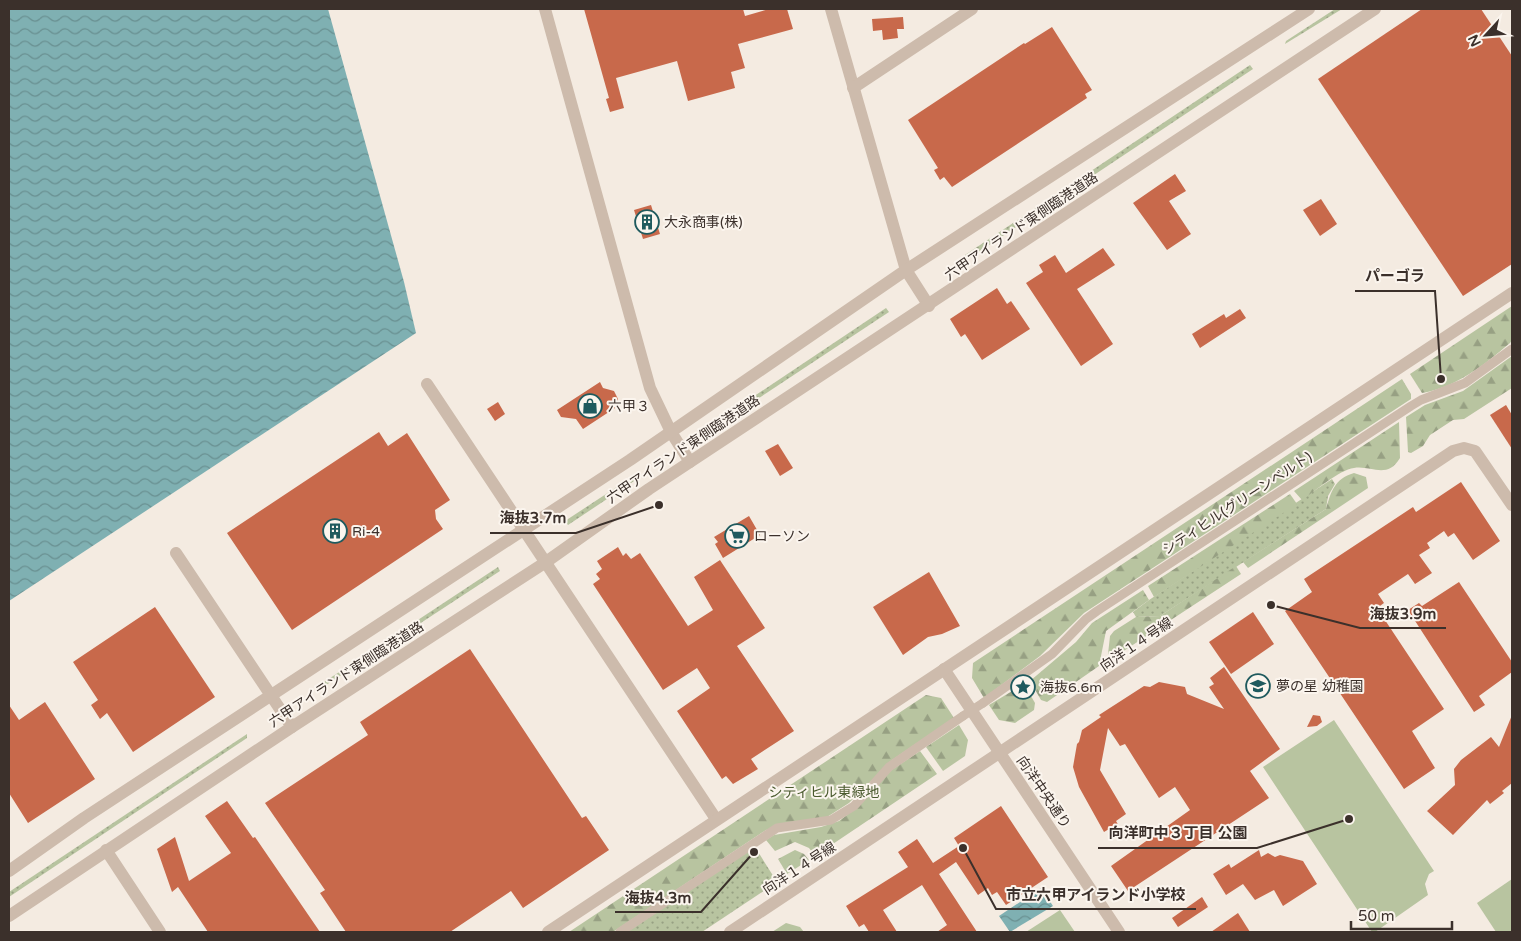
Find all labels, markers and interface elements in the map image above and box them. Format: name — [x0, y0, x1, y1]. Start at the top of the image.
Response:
north arrow — [1461, 10, 1511, 60]
text: N — [1465, 32, 1485, 49]
street label: 六甲アイランド東側臨港道路 — [941, 169, 1101, 284]
building icon: 大永商事(株) — [634, 209, 660, 235]
place label: 大永商事(株) — [664, 214, 743, 231]
callout: パーゴラ — [1355, 261, 1435, 291]
text: パーゴラ — [1365, 267, 1425, 285]
street label: 六甲アイランド東側臨港道路 — [603, 392, 763, 507]
shop icon: 六甲３ — [577, 393, 603, 419]
place label: 六甲３ — [608, 398, 650, 415]
street label: シティヒル(グリーンベルト) — [1159, 449, 1315, 558]
callout: 海抜3.7m — [490, 503, 576, 533]
text: 海抜3.7m — [500, 509, 566, 527]
building icon: Ri-4 — [322, 518, 348, 544]
place label: Ri-4 — [352, 523, 380, 540]
supermarket icon: ローソン — [724, 523, 750, 549]
place label: ローソン — [754, 528, 810, 545]
callout: 海抜3.9m — [1360, 598, 1446, 628]
text: 海抜3.9m — [1370, 605, 1436, 623]
street label: 向洋１４号線 — [1097, 614, 1176, 675]
street label: 六甲アイランド東側臨港道路 — [266, 618, 427, 731]
school or university icon: 夢の星 幼稚園 — [1245, 673, 1271, 699]
place icon: 海抜6.6m — [1010, 674, 1036, 700]
place label: 夢の星 幼稚園 — [1276, 678, 1364, 695]
place label: 海抜6.6m — [1040, 679, 1102, 696]
street label: 向洋中央通り — [1013, 753, 1074, 832]
park label: シティヒル東緑地 — [768, 784, 880, 801]
callout: 向洋町中３丁目 公園 — [1098, 818, 1257, 848]
text: 向洋町中３丁目 公園 — [1109, 824, 1247, 842]
street label: 向洋１４号線 — [759, 838, 839, 898]
callout: 市立六甲アイランド小学校 — [996, 879, 1196, 909]
callout: 海抜4.3m — [615, 882, 701, 912]
text: 市立六甲アイランド小学校 — [1006, 886, 1186, 904]
text: 海抜4.3m — [625, 889, 691, 907]
scale bar — [1351, 898, 1452, 930]
text: 50 m — [1358, 907, 1395, 925]

